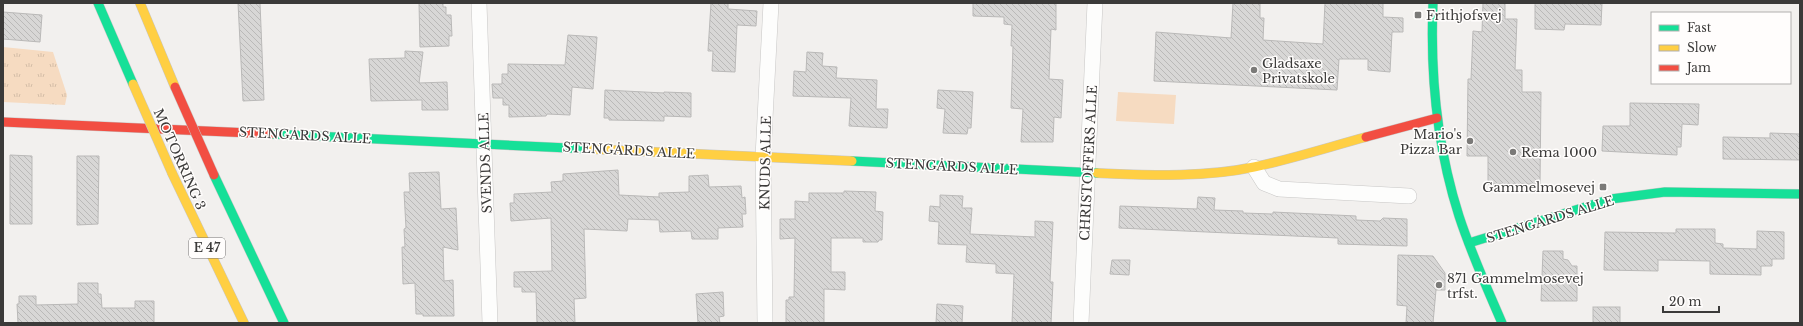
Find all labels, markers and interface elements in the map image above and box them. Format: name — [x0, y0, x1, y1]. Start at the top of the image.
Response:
place label: Frithjofsvej — [1426, 7, 1502, 24]
marker: Frithjofsvej — [1413, 10, 1423, 20]
legend — [1651, 12, 1791, 84]
text: Fast — [1687, 20, 1712, 35]
text: Slow — [1687, 40, 1717, 55]
place label: Gladsaxe Privatskole — [1262, 55, 1335, 87]
text: Jam — [1685, 60, 1711, 75]
marker: Gladsaxe Privatskole — [1249, 65, 1259, 75]
street label: CHRISTOFFERS ALLE — [1076, 85, 1101, 241]
street label: MOTORRING 3 — [150, 106, 209, 212]
street label: SVENDS ALLE — [475, 112, 496, 214]
street label: KNUDS ALLE — [756, 116, 775, 210]
street label: STENGÅRDS ALLE — [238, 124, 372, 147]
place label: Mario's Pizza Bar — [1400, 126, 1463, 158]
marker: Mario's Pizza Bar — [1465, 136, 1475, 146]
street label: STENGÅRDS ALLE — [562, 139, 696, 162]
place label: Rema 1000 — [1521, 144, 1597, 161]
marker: Rema 1000 — [1508, 147, 1518, 157]
street label: STENGÅRDS ALLE — [885, 155, 1019, 178]
place label: Gammelmosevej — [1482, 179, 1595, 196]
marker: Gammelmosevej — [1598, 182, 1608, 192]
street label: STENGÅRDS ALLE — [1484, 192, 1616, 247]
road number: E 47 — [189, 238, 225, 258]
place label: 871 Gammelmosevej trfst. — [1447, 270, 1584, 302]
marker: 871 Gammelmosevej trfst. — [1434, 280, 1444, 290]
scale bar — [1663, 288, 1719, 314]
text: 20 m — [1669, 294, 1701, 309]

